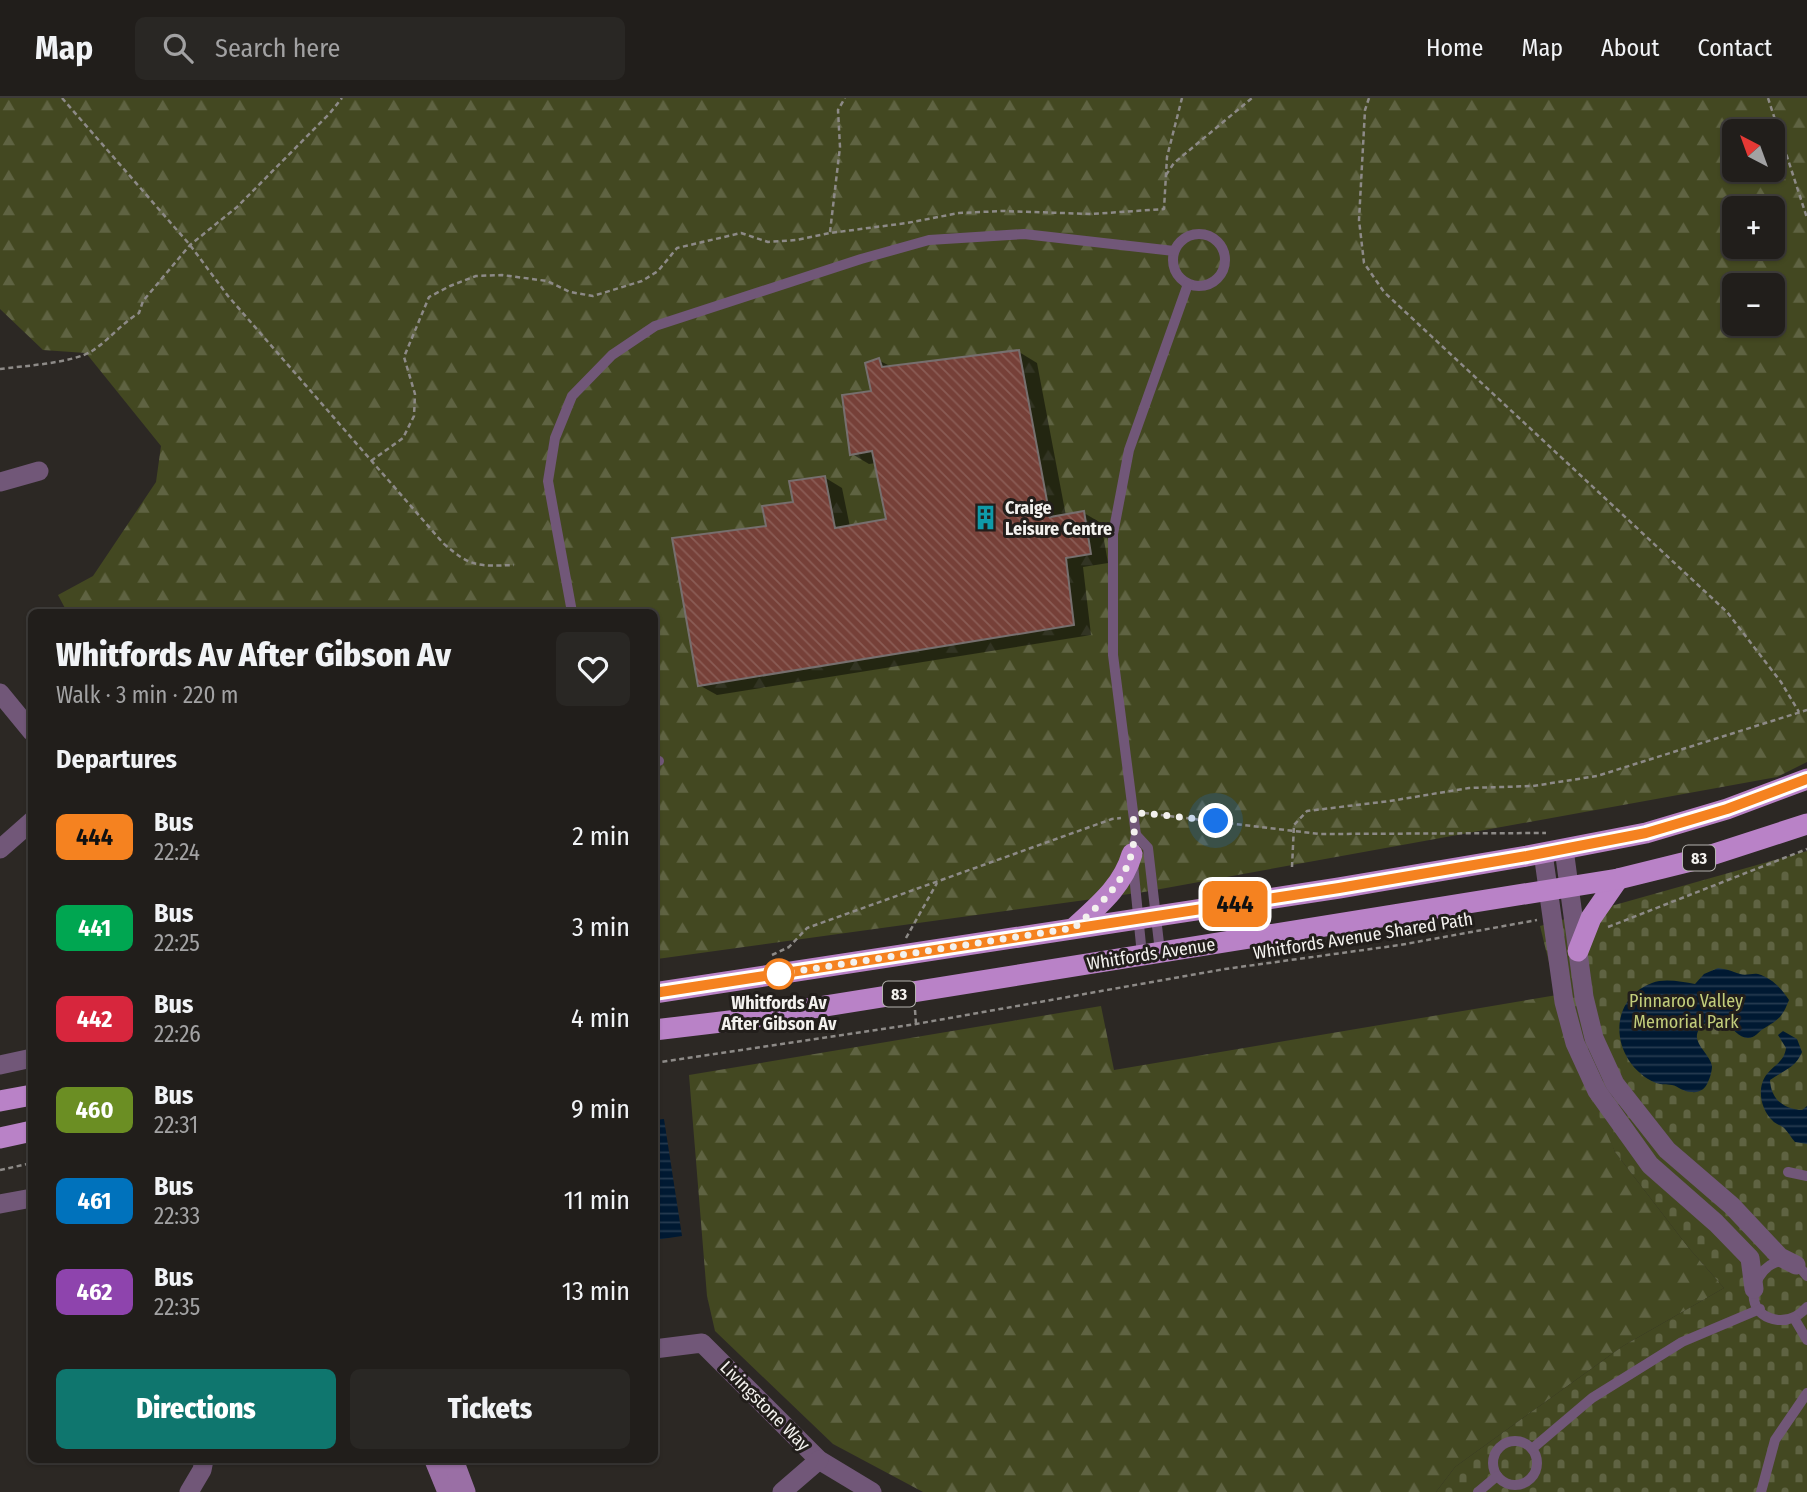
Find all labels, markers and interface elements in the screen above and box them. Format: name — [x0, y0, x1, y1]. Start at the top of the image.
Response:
search box — [135, 17, 625, 80]
text: Map — [35, 28, 93, 68]
icon: search — [159, 29, 197, 67]
text: Search here — [215, 33, 340, 64]
text: Home — [1426, 34, 1483, 62]
text: Map — [1521, 34, 1563, 62]
text: About — [1601, 34, 1659, 62]
text: Contact — [1697, 34, 1772, 62]
north arrow — [1722, 119, 1785, 182]
map controls — [1722, 119, 1785, 336]
button: + — [1722, 196, 1785, 259]
button: − — [1722, 273, 1785, 336]
place label: Craige Leisure Centre — [1005, 497, 1112, 540]
building icon: Craige Leisure Centre — [971, 504, 999, 532]
button: heart — [556, 632, 630, 706]
text: Whitfords Av After Gibson Av — [56, 635, 451, 675]
text: Walk · 3 min · 220 m — [56, 681, 238, 709]
text: Departures — [56, 744, 177, 775]
your location — [1198, 803, 1233, 838]
text: Bus — [154, 807, 193, 838]
text: 2 min — [572, 821, 630, 852]
text: 444 — [76, 823, 113, 851]
text: 22:24 — [154, 838, 200, 866]
road number: 83 — [1683, 846, 1715, 870]
line badge: 444 — [1195, 881, 1275, 927]
text: 444 — [1216, 890, 1254, 918]
text: Bus — [154, 898, 193, 929]
street label: Whitfords Avenue Shared Path — [1251, 908, 1475, 964]
text: 3 min — [572, 912, 630, 943]
text: 441 — [78, 914, 111, 942]
text: 22:25 — [154, 929, 200, 957]
street label: Whitfords Avenue — [1085, 933, 1217, 975]
marker: Whitfords Av After Gibson Av — [764, 959, 794, 989]
road number: 83 — [883, 982, 915, 1006]
text: Bus — [154, 989, 193, 1020]
park label: Pinnaroo Valley Memorial Park — [1629, 990, 1743, 1033]
place label: Whitfords Av After Gibson Av — [720, 992, 837, 1035]
text: 4 min — [571, 1003, 630, 1034]
text: 442 — [77, 1005, 112, 1033]
text: 22:26 — [154, 1020, 201, 1048]
text: Bus — [154, 1080, 193, 1111]
text: 9 min — [571, 1094, 630, 1125]
text: 460 — [76, 1096, 114, 1124]
text: 22:31 — [154, 1111, 198, 1139]
text: Bus — [154, 1171, 193, 1202]
text: 11 min — [564, 1185, 630, 1216]
text: 461 — [78, 1187, 111, 1215]
text: 22:33 — [154, 1202, 200, 1230]
text: Bus — [154, 1262, 193, 1293]
text: 13 min — [562, 1276, 630, 1307]
text: 462 — [77, 1278, 112, 1306]
text: 22:35 — [154, 1293, 200, 1321]
street label: Livingstone Way — [716, 1357, 814, 1455]
button: Directions — [56, 1369, 336, 1449]
button: Tickets — [350, 1369, 630, 1449]

